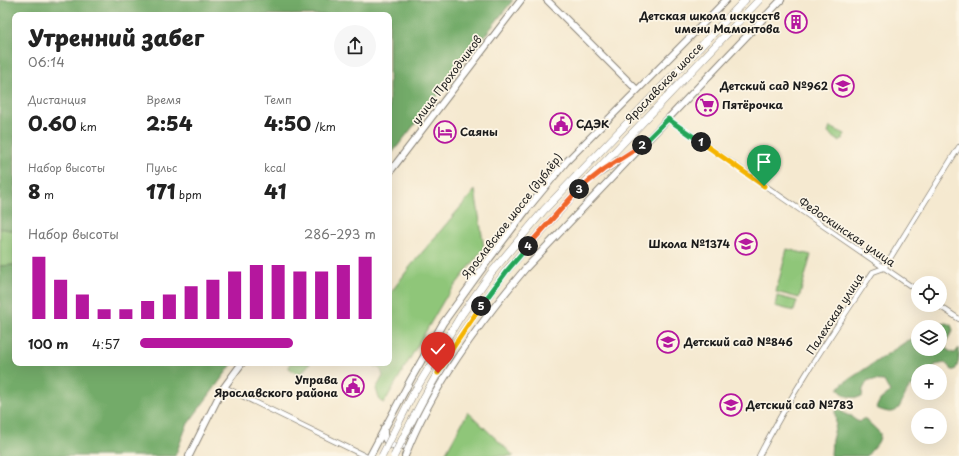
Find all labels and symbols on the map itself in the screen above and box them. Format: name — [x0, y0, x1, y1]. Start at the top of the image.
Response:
place label: Детская школа искусств имени Мамонтова — [638, 7, 781, 37]
building icon: Детская школа искусств имени Мамонтова — [783, 9, 809, 35]
street label: улица Проходчиков — [407, 32, 486, 128]
street label: Ярославское шоссе — [620, 38, 707, 128]
school or university icon: Детский сад №962 — [830, 73, 856, 99]
place label: Детский сад №962 — [719, 77, 828, 94]
supermarket icon: Пятёрочка — [694, 92, 720, 118]
place label: Пятёрочка — [722, 96, 784, 113]
public building icon: СДЭК — [548, 111, 574, 137]
place label: СДЭК — [576, 115, 609, 132]
hotel icon: Саяны — [432, 119, 458, 145]
place label: Саяны — [460, 123, 498, 140]
pin: 1 — [691, 132, 711, 152]
pin: 2 — [632, 135, 652, 155]
pin — [747, 145, 781, 186]
street label: Ярославское шоссе (дублёр) — [456, 149, 566, 283]
pin: 3 — [569, 179, 589, 199]
street label: Федоскинская улица — [795, 193, 899, 270]
school or university icon: Школа №1374 — [733, 231, 759, 257]
place label: Школа №1374 — [648, 235, 731, 252]
pin: 4 — [518, 236, 538, 256]
street label: Палехская улица — [802, 270, 867, 358]
pin: 5 — [471, 296, 491, 316]
school or university icon: Детский сад №846 — [655, 329, 681, 355]
pin — [421, 332, 455, 373]
place label: Детский сад №846 — [683, 333, 793, 350]
place label: Управа Ярославского района — [213, 371, 339, 401]
public building icon: Управа Ярославского района — [340, 373, 366, 399]
school or university icon: Детский сад №783 — [718, 392, 744, 418]
place label: Детский сад №783 — [745, 396, 854, 413]

